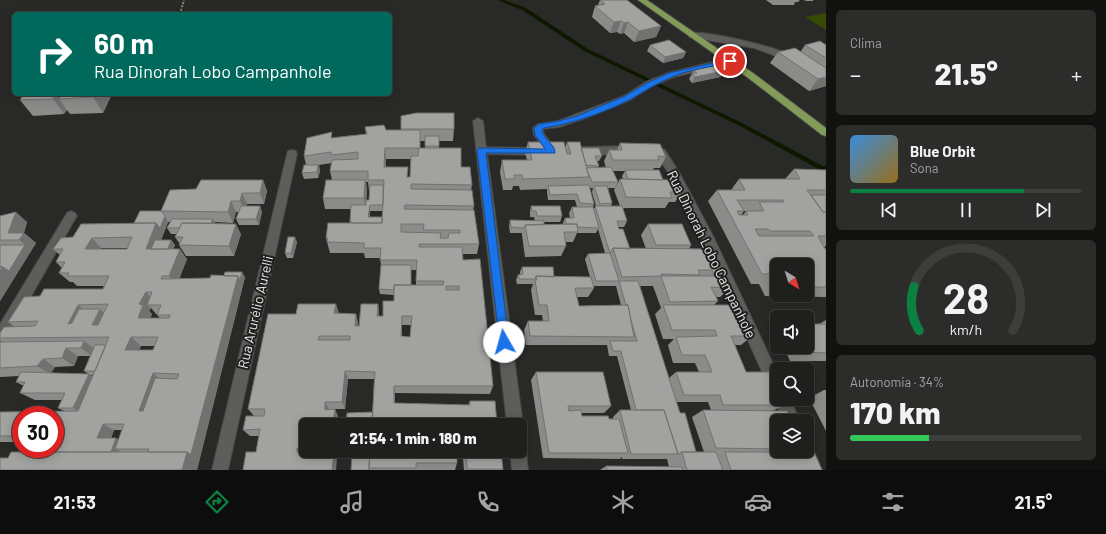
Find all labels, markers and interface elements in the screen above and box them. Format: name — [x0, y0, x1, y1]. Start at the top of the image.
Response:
text: 60 m — [94, 26, 154, 60]
icon: right — [28, 28, 80, 80]
text: Clima — [850, 35, 882, 51]
pin — [713, 44, 747, 78]
icon: arrive — [719, 50, 741, 72]
text: 21.5° — [934, 55, 998, 91]
text: Rua Dinorah Lobo Campanhole — [94, 60, 332, 82]
text: − — [850, 61, 861, 87]
text: + — [1071, 61, 1082, 87]
text: Blue Orbit — [910, 142, 975, 160]
text: Sona — [910, 160, 938, 176]
street label: Rua Dinorah Lobo Campanhole — [664, 167, 760, 341]
icon: previous — [878, 199, 900, 221]
icon: pause — [955, 199, 977, 221]
icon: next — [1032, 199, 1054, 221]
street label: Rua Arurélio Aurelli — [234, 254, 276, 370]
north arrow — [770, 258, 814, 302]
map controls — [770, 258, 814, 458]
text: 28 — [943, 271, 989, 321]
button: sound — [770, 310, 814, 354]
text: km/h — [950, 320, 982, 337]
position arrow — [483, 321, 525, 363]
button: search — [770, 362, 814, 406]
text: Autonomia · 34% — [850, 374, 944, 390]
text: 170 km — [850, 394, 940, 430]
speed limit sign: 30 — [12, 406, 64, 458]
button: layers — [770, 414, 814, 458]
text: 21:54 · 1 min · 180 m — [350, 429, 477, 447]
icon: directions — [203, 488, 231, 516]
icon: music — [338, 488, 366, 516]
icon: phone — [474, 488, 502, 516]
icon: climate — [609, 488, 637, 516]
icon: car — [744, 488, 772, 516]
icon: filters — [879, 488, 907, 516]
text: 21:53 — [54, 491, 96, 513]
text: 21.5° — [1015, 491, 1052, 513]

